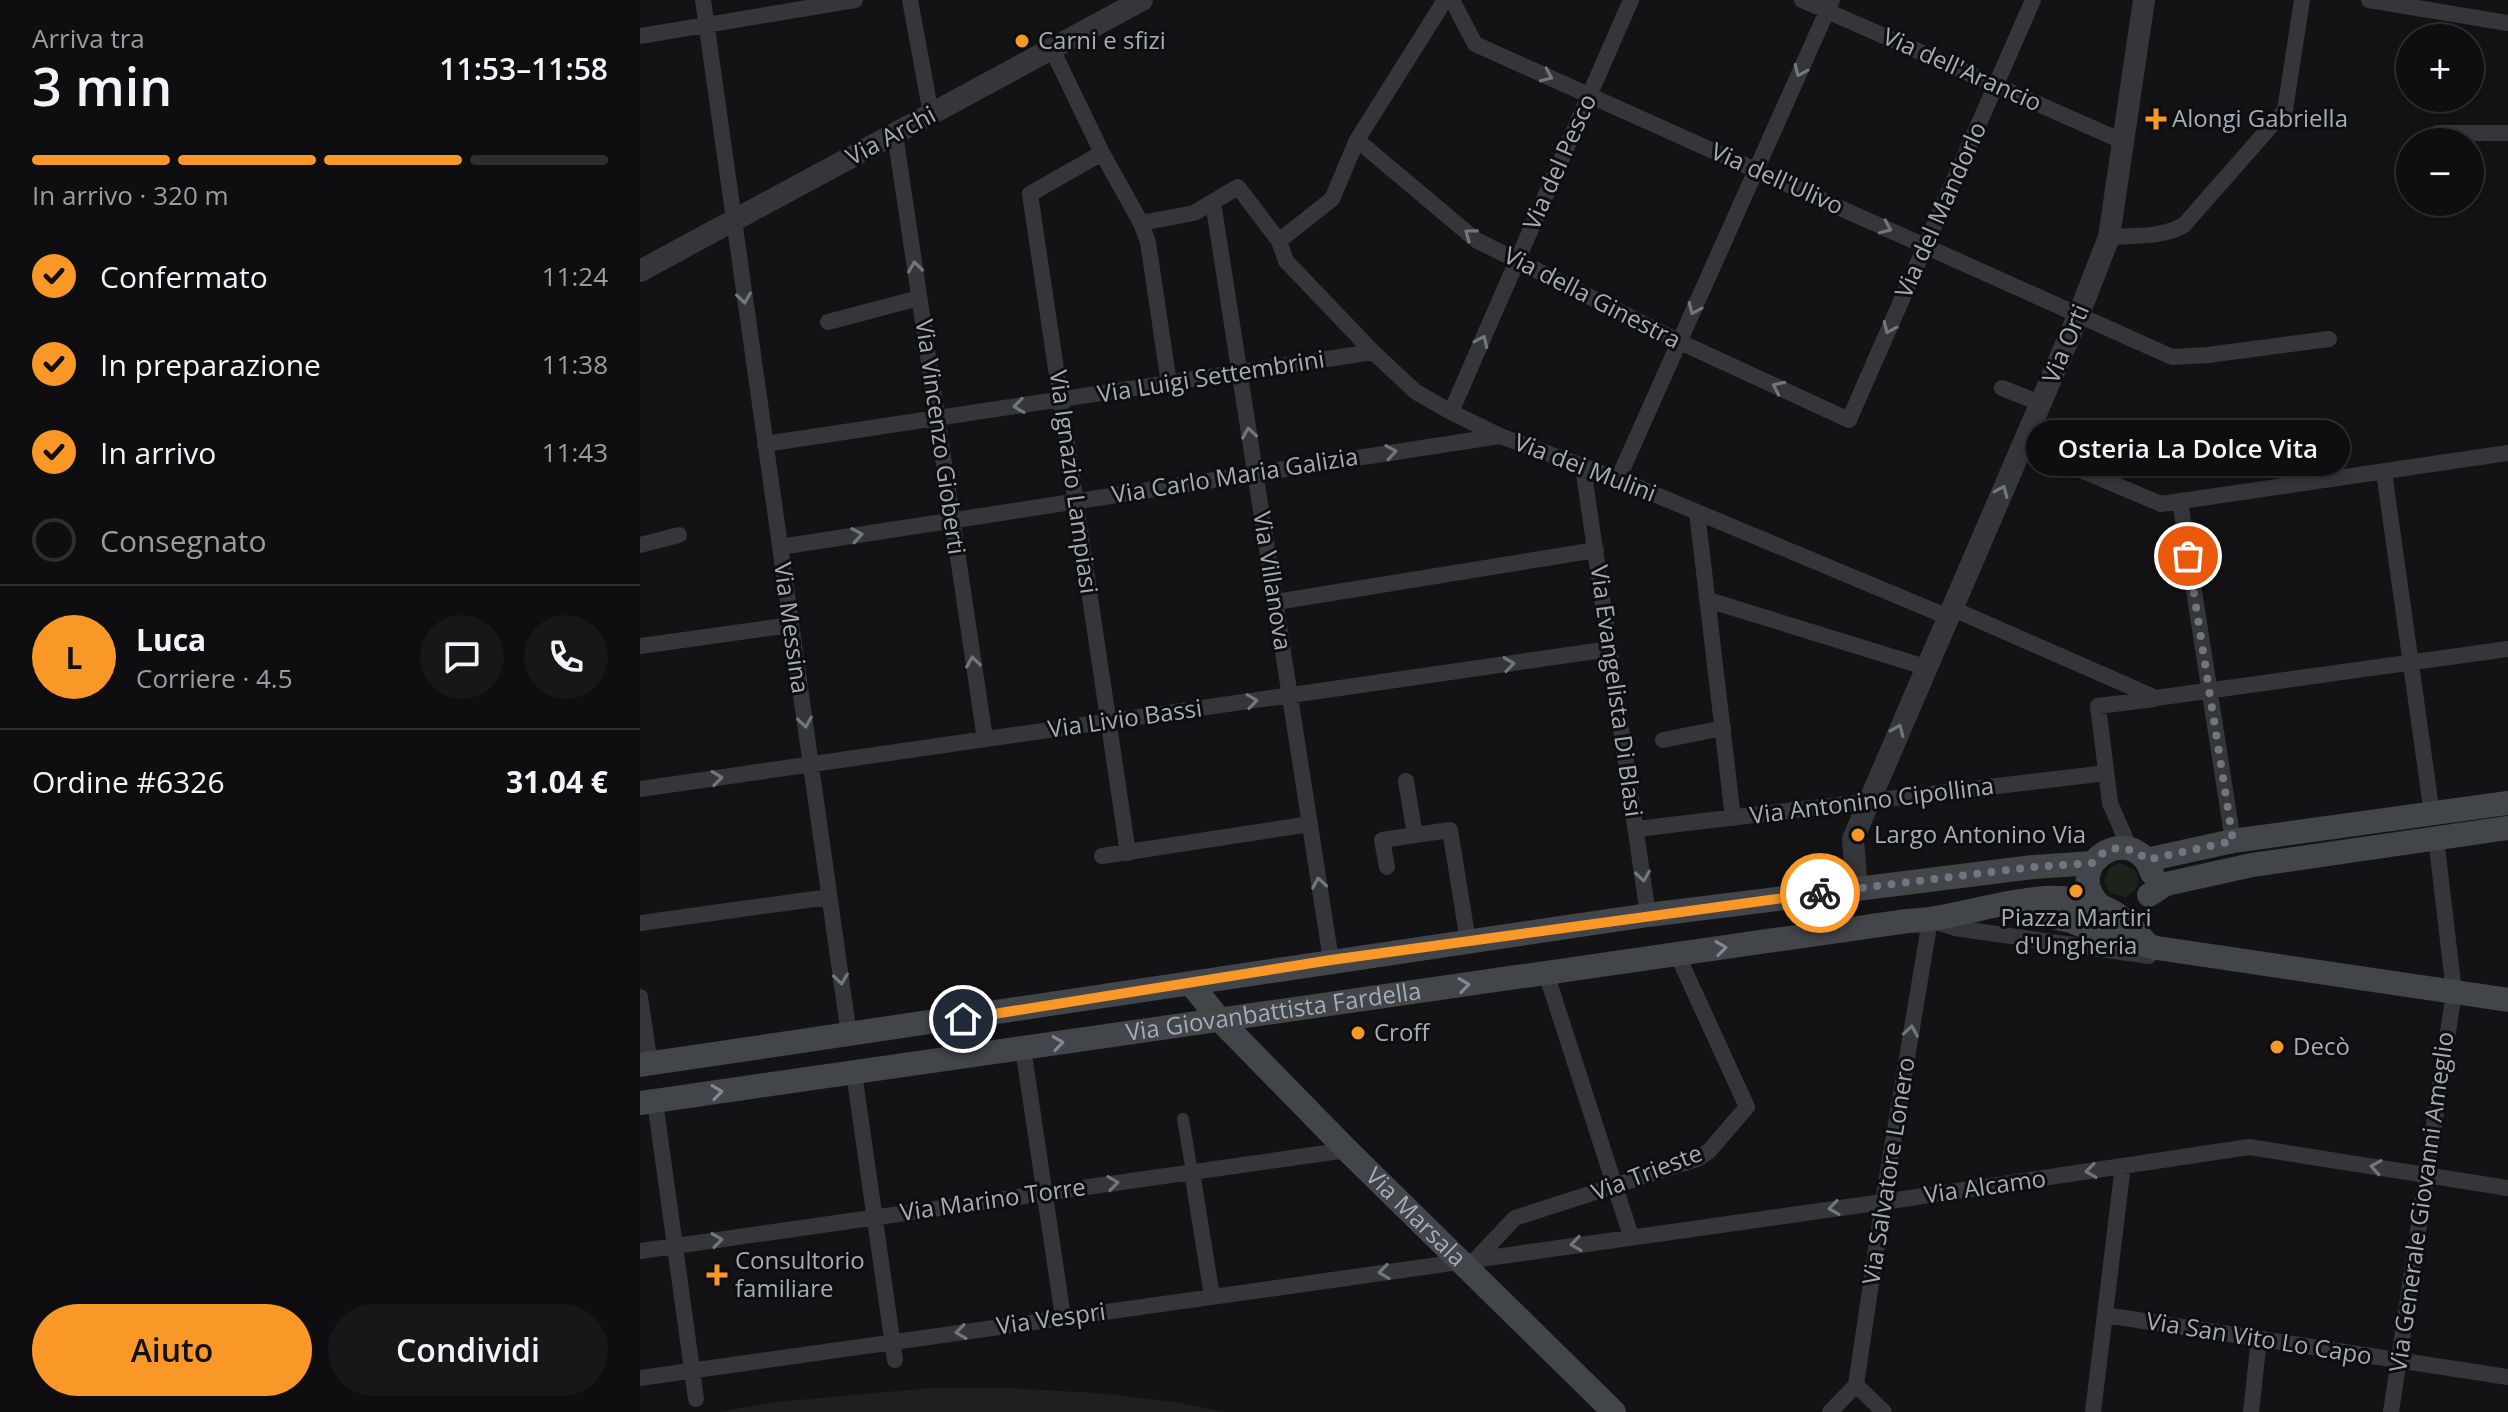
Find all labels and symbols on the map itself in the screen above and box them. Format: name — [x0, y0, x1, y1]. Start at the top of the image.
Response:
street label: Via dell'Arancio — [1878, 19, 2047, 118]
place label: Carni e sfizi — [1038, 23, 1166, 56]
marker: Carni e sfizi — [1013, 32, 1031, 50]
one-way arrow — [1794, 63, 1810, 77]
one-way arrow — [1538, 67, 1553, 83]
street label: Via del Pesco — [1514, 88, 1603, 235]
street label: Via Archi — [840, 97, 941, 172]
place label: Alongi Gabriella — [2172, 101, 2348, 134]
marker: Alongi Gabriella — [2147, 110, 2165, 128]
street label: Via del Mandorlo — [1886, 116, 1993, 303]
street label: Via dell'Ulivo — [1706, 134, 1849, 221]
one-way arrow — [1878, 218, 1892, 234]
one-way arrow — [1464, 230, 1479, 244]
street label: Via della Ginestra — [1498, 238, 1687, 356]
one-way arrow — [907, 260, 924, 274]
one-way arrow — [735, 291, 752, 305]
street label: Via Orti — [2033, 299, 2096, 388]
one-way arrow — [1688, 300, 1704, 315]
street label: Via Vincenzo Gioberti — [909, 317, 974, 557]
one-way arrow — [1883, 320, 1899, 334]
one-way arrow — [1473, 335, 1489, 349]
street label: Via Luigi Settembrini — [1095, 341, 1327, 410]
street label: Via Ignazio Lampiasi — [1042, 368, 1107, 596]
one-way arrow — [1772, 381, 1786, 397]
one-way arrow — [1012, 397, 1026, 414]
callout: Osteria La Dolce Vita — [2026, 420, 2350, 476]
street label: Via dei Mulini — [1510, 424, 1661, 509]
one-way arrow — [1241, 426, 1258, 440]
street label: Via Carlo Maria Galizia — [1109, 439, 1360, 510]
one-way arrow — [1384, 444, 1397, 461]
one-way arrow — [1992, 485, 2008, 500]
street label: Via Villanova — [1246, 509, 1301, 653]
pin — [2154, 522, 2222, 590]
one-way arrow — [850, 527, 864, 544]
street label: Via Messina — [767, 560, 818, 695]
street label: Via Evangelista Di Blasi — [1583, 563, 1651, 819]
one-way arrow — [965, 655, 982, 669]
one-way arrow — [1502, 656, 1516, 673]
street label: Via Livio Bassi — [1046, 690, 1204, 745]
one-way arrow — [1245, 693, 1259, 710]
one-way arrow — [796, 715, 813, 729]
one-way arrow — [1889, 724, 1905, 738]
street label: Via Antonino Cipollina — [1748, 768, 1996, 831]
one-way arrow — [710, 770, 724, 787]
place label: Largo Antonino Via — [1874, 817, 2086, 850]
marker: Largo Antonino Via — [1849, 826, 1867, 844]
courier — [1780, 853, 1860, 933]
one-way arrow — [1634, 869, 1651, 883]
one-way arrow — [1312, 876, 1329, 890]
marker: Piazza Martiri d'Ungheria — [2067, 882, 2085, 900]
place label: Piazza Martiri d'Ungheria — [2000, 900, 2152, 961]
one-way arrow — [1714, 940, 1728, 957]
one-way arrow — [832, 972, 849, 986]
street label: Via Giovanbattista Fardella — [1123, 973, 1423, 1048]
one-way arrow — [1457, 977, 1471, 994]
pin — [929, 985, 997, 1053]
place label: Croff — [1374, 1015, 1431, 1048]
marker: Croff — [1349, 1024, 1367, 1042]
one-way arrow — [1902, 1024, 1919, 1038]
place label: Decò — [2293, 1029, 2350, 1062]
street label: Via Generale Giovanni Ameglio — [2380, 1029, 2461, 1374]
one-way arrow — [1051, 1035, 1065, 1052]
marker: Decò — [2268, 1038, 2286, 1056]
street label: Via Salvatore Lonero — [1853, 1055, 1922, 1287]
one-way arrow — [710, 1084, 724, 1101]
street label: Via Trieste — [1586, 1135, 1707, 1208]
street label: Via Marsala — [1359, 1159, 1474, 1273]
one-way arrow — [2369, 1159, 2383, 1176]
street label: Via Alcamo — [1922, 1161, 2048, 1210]
one-way arrow — [2084, 1162, 2098, 1179]
street label: Via Marino Torre — [898, 1169, 1088, 1228]
one-way arrow — [1106, 1175, 1120, 1192]
one-way arrow — [1827, 1199, 1841, 1216]
one-way arrow — [710, 1232, 724, 1249]
one-way arrow — [1569, 1235, 1583, 1252]
place label: Consultorio familiare — [735, 1243, 865, 1304]
one-way arrow — [1377, 1263, 1391, 1280]
marker: Consultorio familiare — [706, 1264, 728, 1286]
street label: Via Vespri — [994, 1294, 1107, 1341]
street label: Via San Vito Lo Capo — [2144, 1303, 2374, 1372]
one-way arrow — [954, 1323, 967, 1340]

